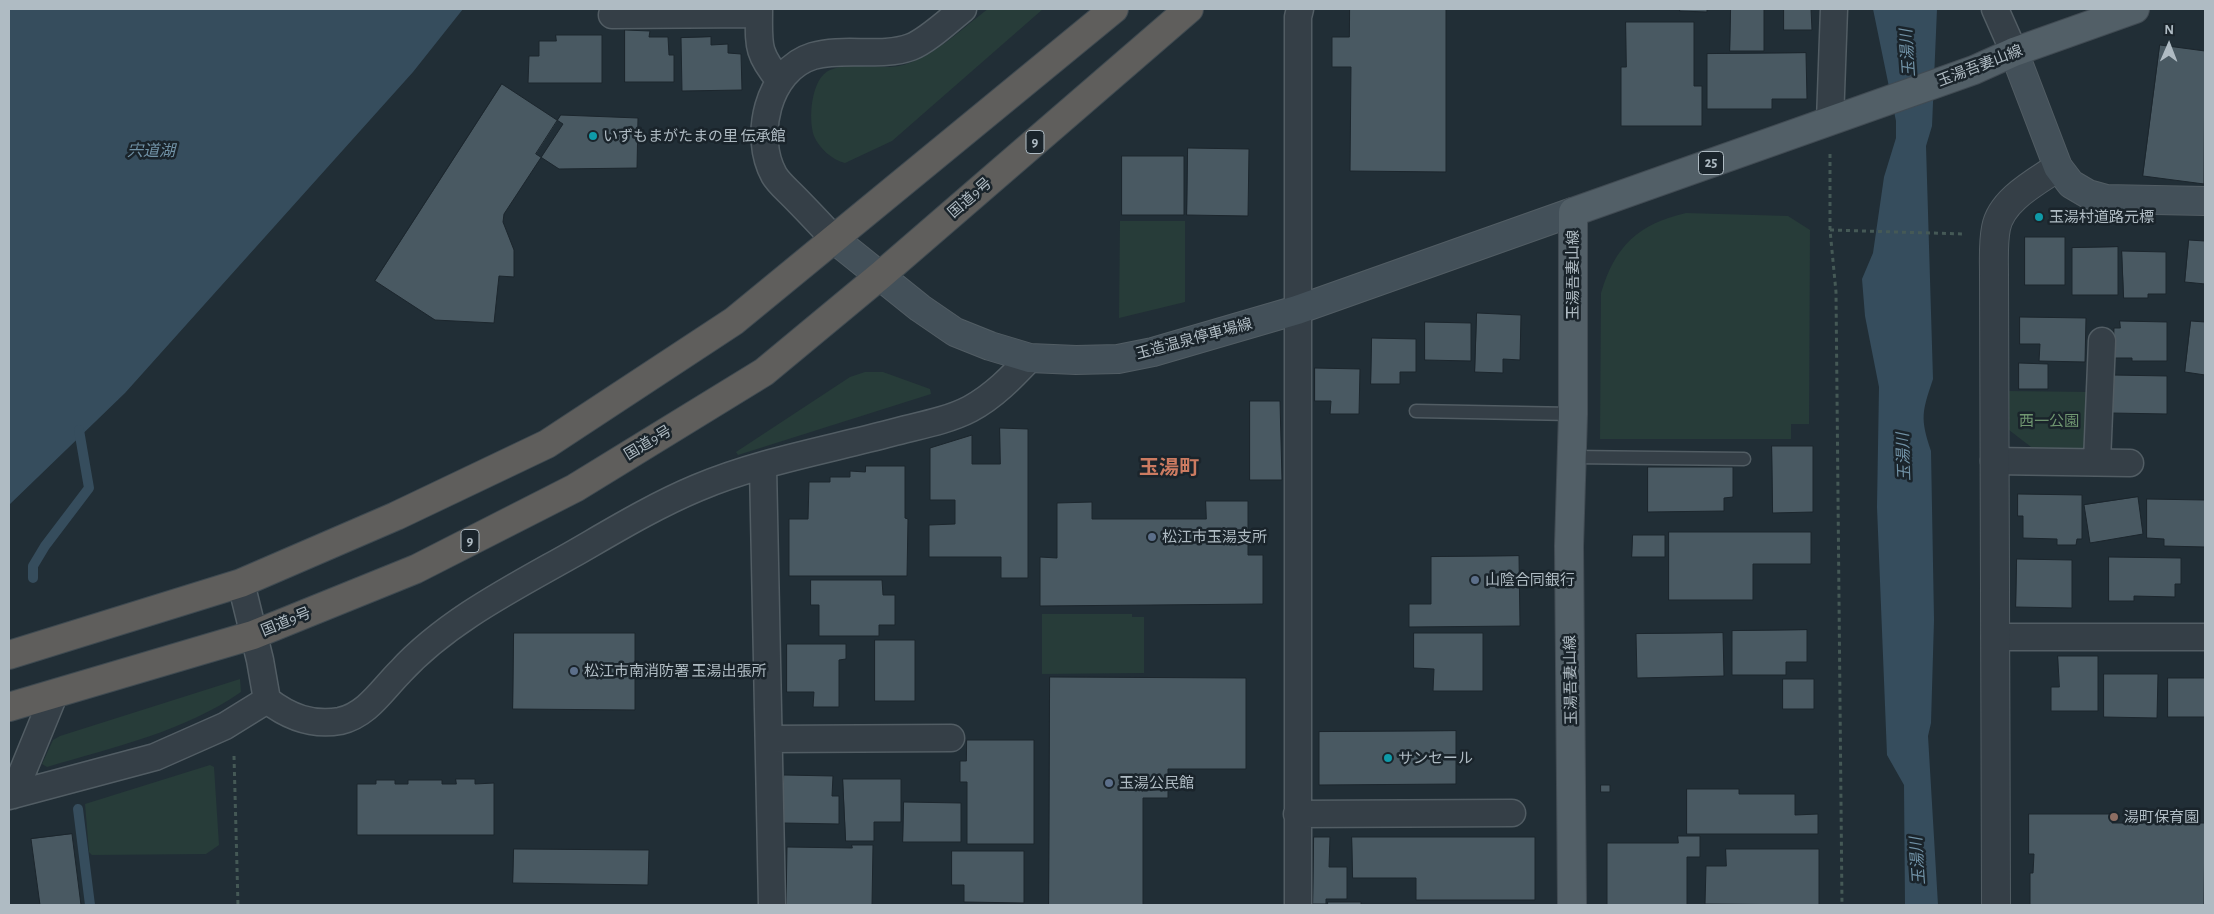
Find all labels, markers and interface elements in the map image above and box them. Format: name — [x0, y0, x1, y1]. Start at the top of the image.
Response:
north arrow — [2144, 20, 2194, 70]
text: N — [2164, 23, 2174, 37]
water label: 玉湯川 — [1897, 28, 1919, 78]
street label: 玉湯吾妻山線 — [1935, 41, 2025, 91]
place label: いずもまがたまの里 伝承館 — [603, 127, 785, 145]
marker: いずもまがたまの里 伝承館 — [587, 130, 599, 142]
road number: 9 — [1026, 130, 1044, 154]
water label: 宍道湖 — [127, 141, 175, 161]
road number: 25 — [1698, 152, 1724, 174]
street label: 国道9号 — [944, 174, 996, 222]
place label: 玉湯村道路元標 — [2049, 208, 2154, 226]
marker: 玉湯村道路元標 — [2033, 211, 2045, 223]
street label: 玉湯吾妻山線 — [1564, 230, 1582, 320]
street label: 玉造温泉停車場線 — [1134, 315, 1254, 363]
park label: 西一公園 — [2019, 412, 2079, 430]
street label: 国道9号 — [621, 422, 675, 464]
water label: 玉湯川 — [1894, 433, 1914, 481]
district label: 玉湯町 — [1139, 456, 1199, 480]
place label: 松江市玉湯支所 — [1162, 528, 1267, 546]
road number: 9 — [461, 530, 479, 552]
marker: 松江市玉湯支所 — [1146, 531, 1158, 543]
place label: 山陰合同銀行 — [1485, 571, 1575, 589]
marker: 山陰合同銀行 — [1469, 574, 1481, 586]
street label: 国道9号 — [258, 604, 314, 640]
street label: 玉湯吾妻山線 — [1561, 635, 1581, 725]
place label: 松江市南消防署 玉湯出張所 — [584, 662, 766, 680]
marker: 松江市南消防署 玉湯出張所 — [568, 665, 580, 677]
place label: サンセール — [1398, 749, 1473, 767]
marker: サンセール — [1382, 752, 1394, 764]
place label: 玉湯公民館 — [1119, 774, 1194, 792]
marker: 玉湯公民館 — [1103, 777, 1115, 789]
place label: 湯町保育園 — [2124, 808, 2199, 826]
marker: 湯町保育園 — [2108, 811, 2120, 823]
water label: 玉湯川 — [1907, 836, 1929, 886]

